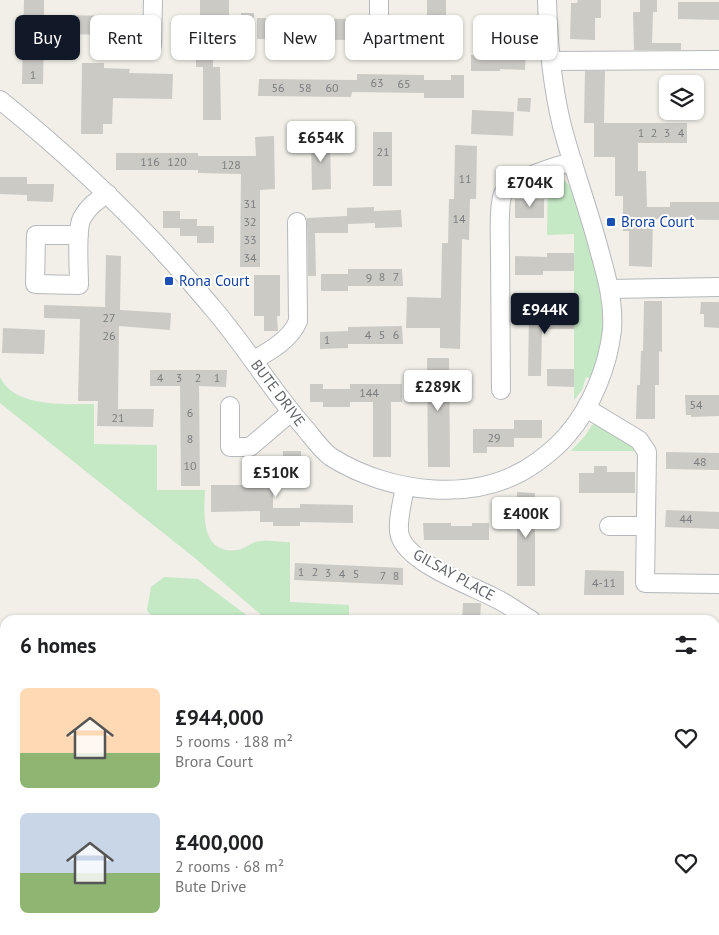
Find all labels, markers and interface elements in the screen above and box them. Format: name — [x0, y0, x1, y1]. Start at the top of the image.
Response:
chip: Buy — [15, 15, 80, 60]
chip: Rent — [90, 15, 161, 60]
chip: Filters — [171, 15, 255, 60]
chip: New — [265, 15, 335, 60]
chip: Apartment — [345, 15, 463, 60]
chip: House — [473, 15, 557, 60]
house number: 1 — [30, 67, 36, 82]
house number: 63 — [370, 75, 384, 90]
map controls — [659, 75, 704, 120]
button: layers — [659, 75, 704, 120]
house number: 65 — [397, 76, 411, 91]
house number: 56 — [271, 80, 285, 95]
house number: 58 — [298, 80, 312, 95]
house number: 60 — [325, 80, 339, 95]
pin: £654K — [286, 120, 356, 163]
house number: 1 — [638, 125, 644, 140]
house number: 2 — [651, 125, 657, 140]
house number: 3 — [664, 125, 670, 140]
house number: 4 — [678, 125, 685, 140]
text: £654K — [298, 127, 344, 147]
house number: 21 — [376, 144, 390, 159]
house number: 116 — [140, 154, 160, 169]
house number: 120 — [167, 154, 187, 169]
house number: 128 — [221, 157, 241, 172]
pin: £704K — [495, 166, 565, 208]
house number: 11 — [458, 171, 472, 186]
text: £704K — [507, 172, 553, 192]
house number: 31 — [243, 196, 257, 211]
house number: 14 — [452, 211, 466, 226]
place label: Brora Court — [621, 212, 694, 231]
house number: 32 — [243, 214, 257, 229]
marker: Brora Court — [605, 216, 617, 228]
house number: 33 — [243, 232, 257, 247]
house number: 34 — [243, 250, 257, 265]
house number: 8 — [379, 269, 385, 284]
house number: 7 — [393, 269, 399, 284]
house number: 9 — [366, 270, 372, 285]
place label: Rona Court — [179, 271, 250, 290]
marker: Rona Court — [163, 275, 175, 287]
pin: £944K — [510, 292, 580, 335]
text: £944K — [522, 299, 568, 319]
house number: 27 — [102, 310, 116, 325]
house number: 4 — [365, 327, 372, 342]
house number: 5 — [379, 327, 385, 342]
house number: 6 — [393, 327, 399, 342]
house number: 26 — [102, 328, 116, 343]
house number: 1 — [324, 332, 330, 347]
street label: BUTE DRIVE — [247, 356, 310, 430]
house number: 4 — [157, 370, 164, 385]
house number: 3 — [176, 370, 182, 385]
house number: 2 — [195, 370, 201, 385]
house number: 1 — [214, 370, 220, 385]
pin: £289K — [403, 370, 473, 412]
text: £289K — [415, 376, 461, 396]
house number: 144 — [359, 385, 379, 400]
house number: 54 — [689, 397, 703, 412]
house number: 6 — [187, 405, 193, 420]
house number: 21 — [111, 410, 125, 425]
house number: 29 — [487, 430, 501, 445]
house number: 8 — [187, 431, 193, 446]
house number: 48 — [693, 454, 707, 469]
pin: £510K — [241, 456, 311, 498]
house number: 10 — [183, 458, 197, 473]
text: £510K — [253, 462, 299, 482]
pin: £400K — [491, 496, 561, 539]
text: £400K — [503, 503, 549, 523]
house number: 44 — [679, 511, 693, 526]
street label: GILSAY PLACE — [410, 544, 498, 605]
house number: 1 — [298, 564, 304, 579]
house number: 2 — [312, 564, 318, 579]
house number: 3 — [325, 565, 331, 580]
house number: 4 — [339, 566, 346, 581]
house number: 5 — [353, 566, 359, 581]
house number: 7 — [380, 568, 386, 583]
house number: 8 — [393, 568, 399, 583]
house number: 4-11 — [592, 575, 616, 590]
icon: filters — [672, 631, 700, 659]
text: 6 homes — [20, 632, 96, 659]
text: £944,000 — [175, 704, 264, 731]
icon: home — [60, 708, 120, 768]
icon: heart — [672, 724, 700, 752]
text: 5 rooms · 188 m² — [175, 731, 293, 751]
text: Brora Court — [175, 751, 253, 771]
text: £400,000 — [175, 829, 264, 856]
icon: home — [60, 833, 120, 893]
icon: heart — [672, 849, 700, 877]
text: 2 rooms · 68 m² — [175, 856, 284, 876]
text: Bute Drive — [175, 876, 246, 896]

